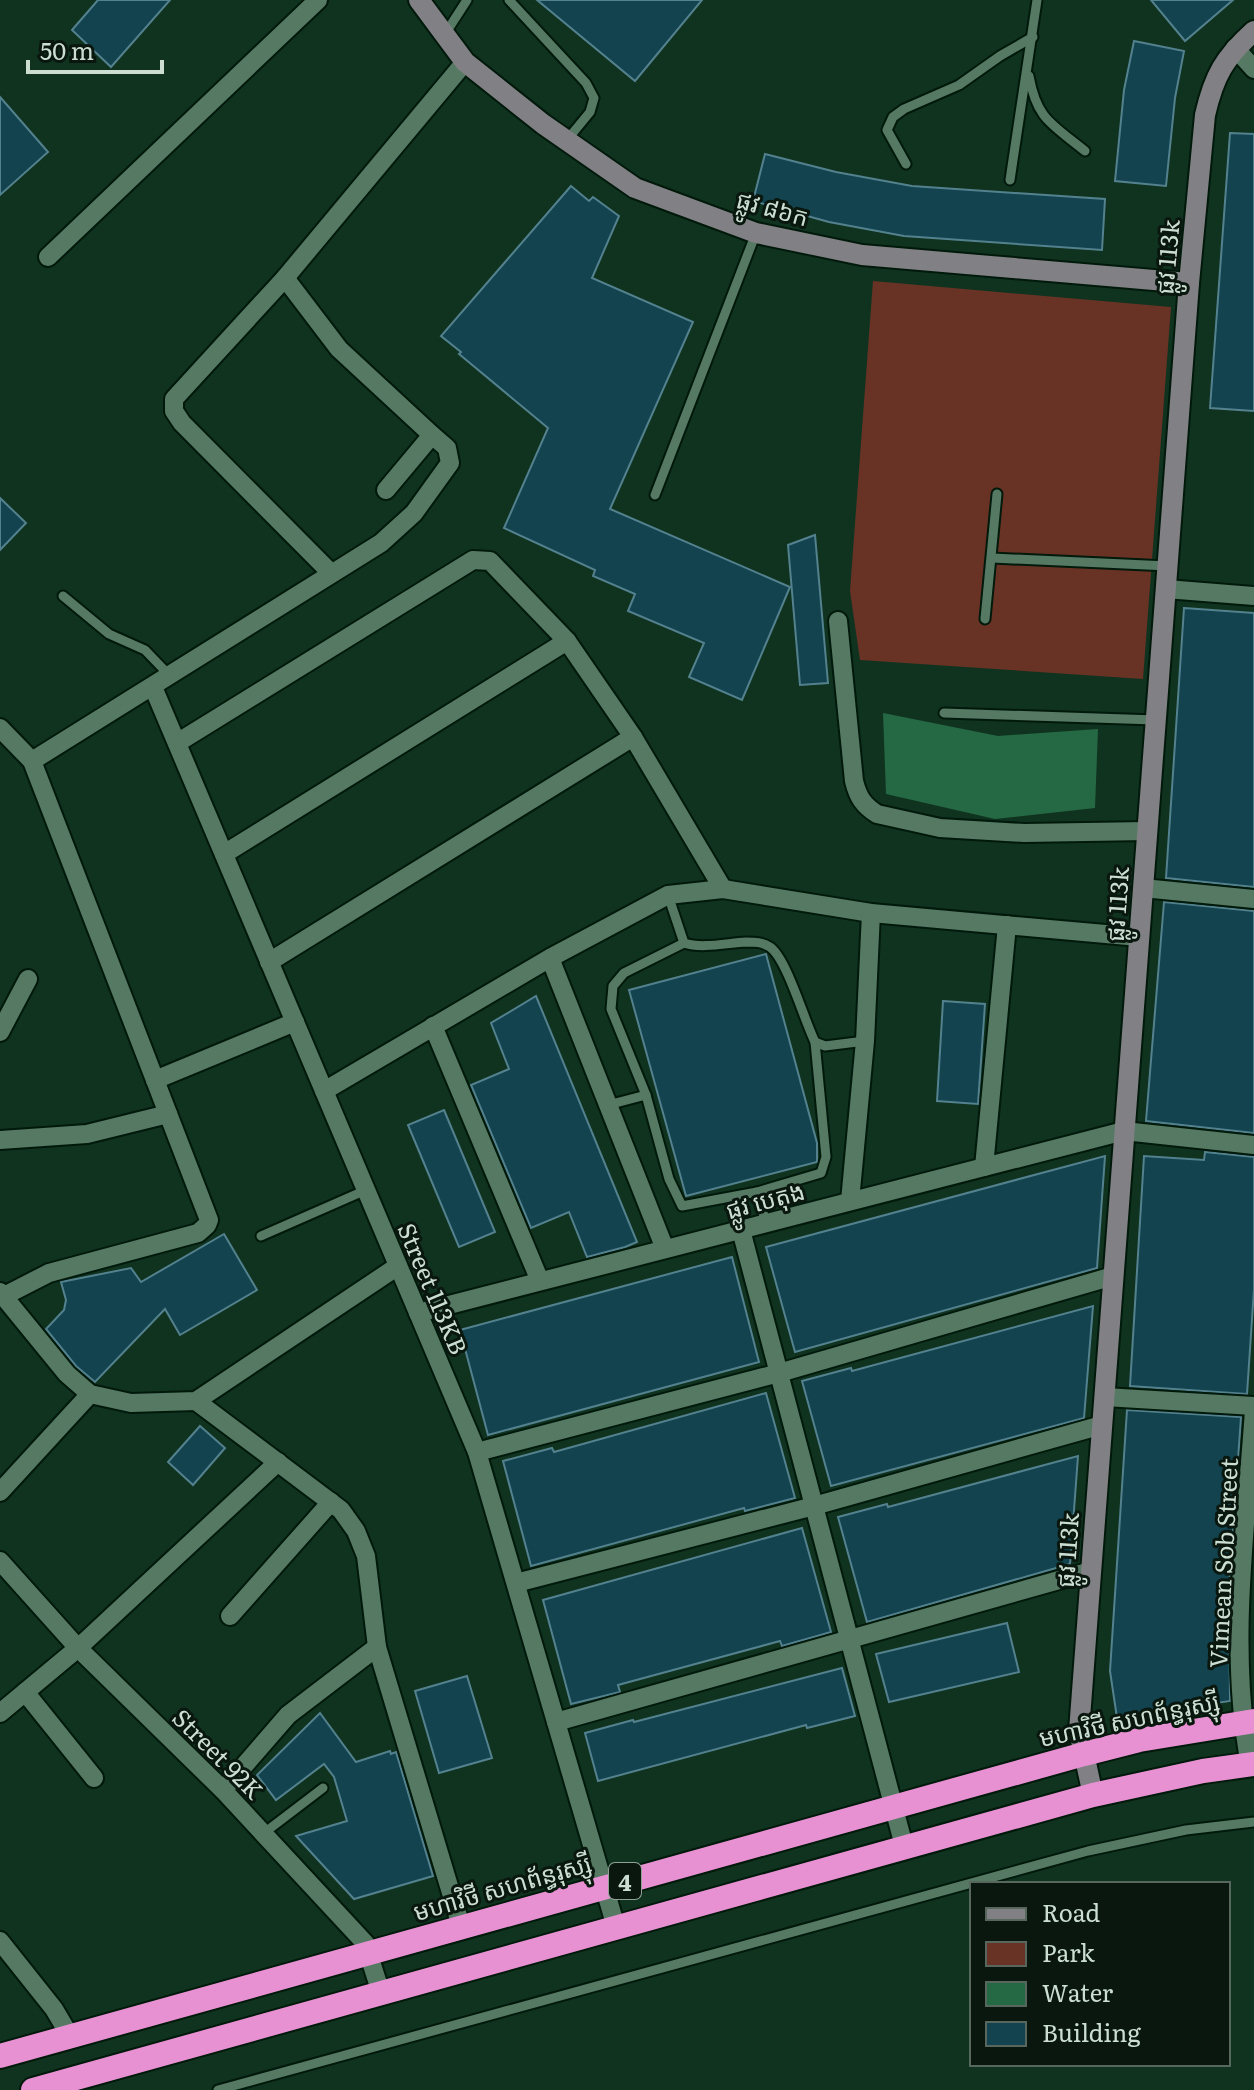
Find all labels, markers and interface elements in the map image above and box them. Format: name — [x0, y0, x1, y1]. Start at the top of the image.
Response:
scale bar — [28, 24, 162, 74]
text: 50 m — [40, 32, 94, 67]
street label: ផ្លូវ ៨៦ក — [731, 181, 813, 240]
street label: ផ្លូវ 113k — [1145, 218, 1194, 297]
street label: ផ្លូវ 113k — [1096, 865, 1143, 943]
street label: ផ្លូវ បេតុង — [722, 1172, 810, 1233]
street label: Street 113KB — [391, 1217, 477, 1359]
street label: Vimean Sob Street — [1199, 1457, 1245, 1669]
street label: ផ្លូវ 113k — [1046, 1511, 1093, 1589]
street label: មហាវិថី សហព័ន្ធរុស្ស៊ី — [1035, 1682, 1224, 1759]
street label: Street 92K — [166, 1700, 272, 1806]
street label: មហាវិថី សហព័ន្ធរុស្ស៊ី — [409, 1844, 597, 1933]
road number: 4 — [609, 1863, 641, 1899]
legend — [970, 1882, 1230, 2066]
text: Road — [1042, 1894, 1101, 1929]
text: Park — [1042, 1934, 1095, 1969]
text: Water — [1042, 1974, 1114, 2009]
text: Building — [1042, 2014, 1141, 2049]

